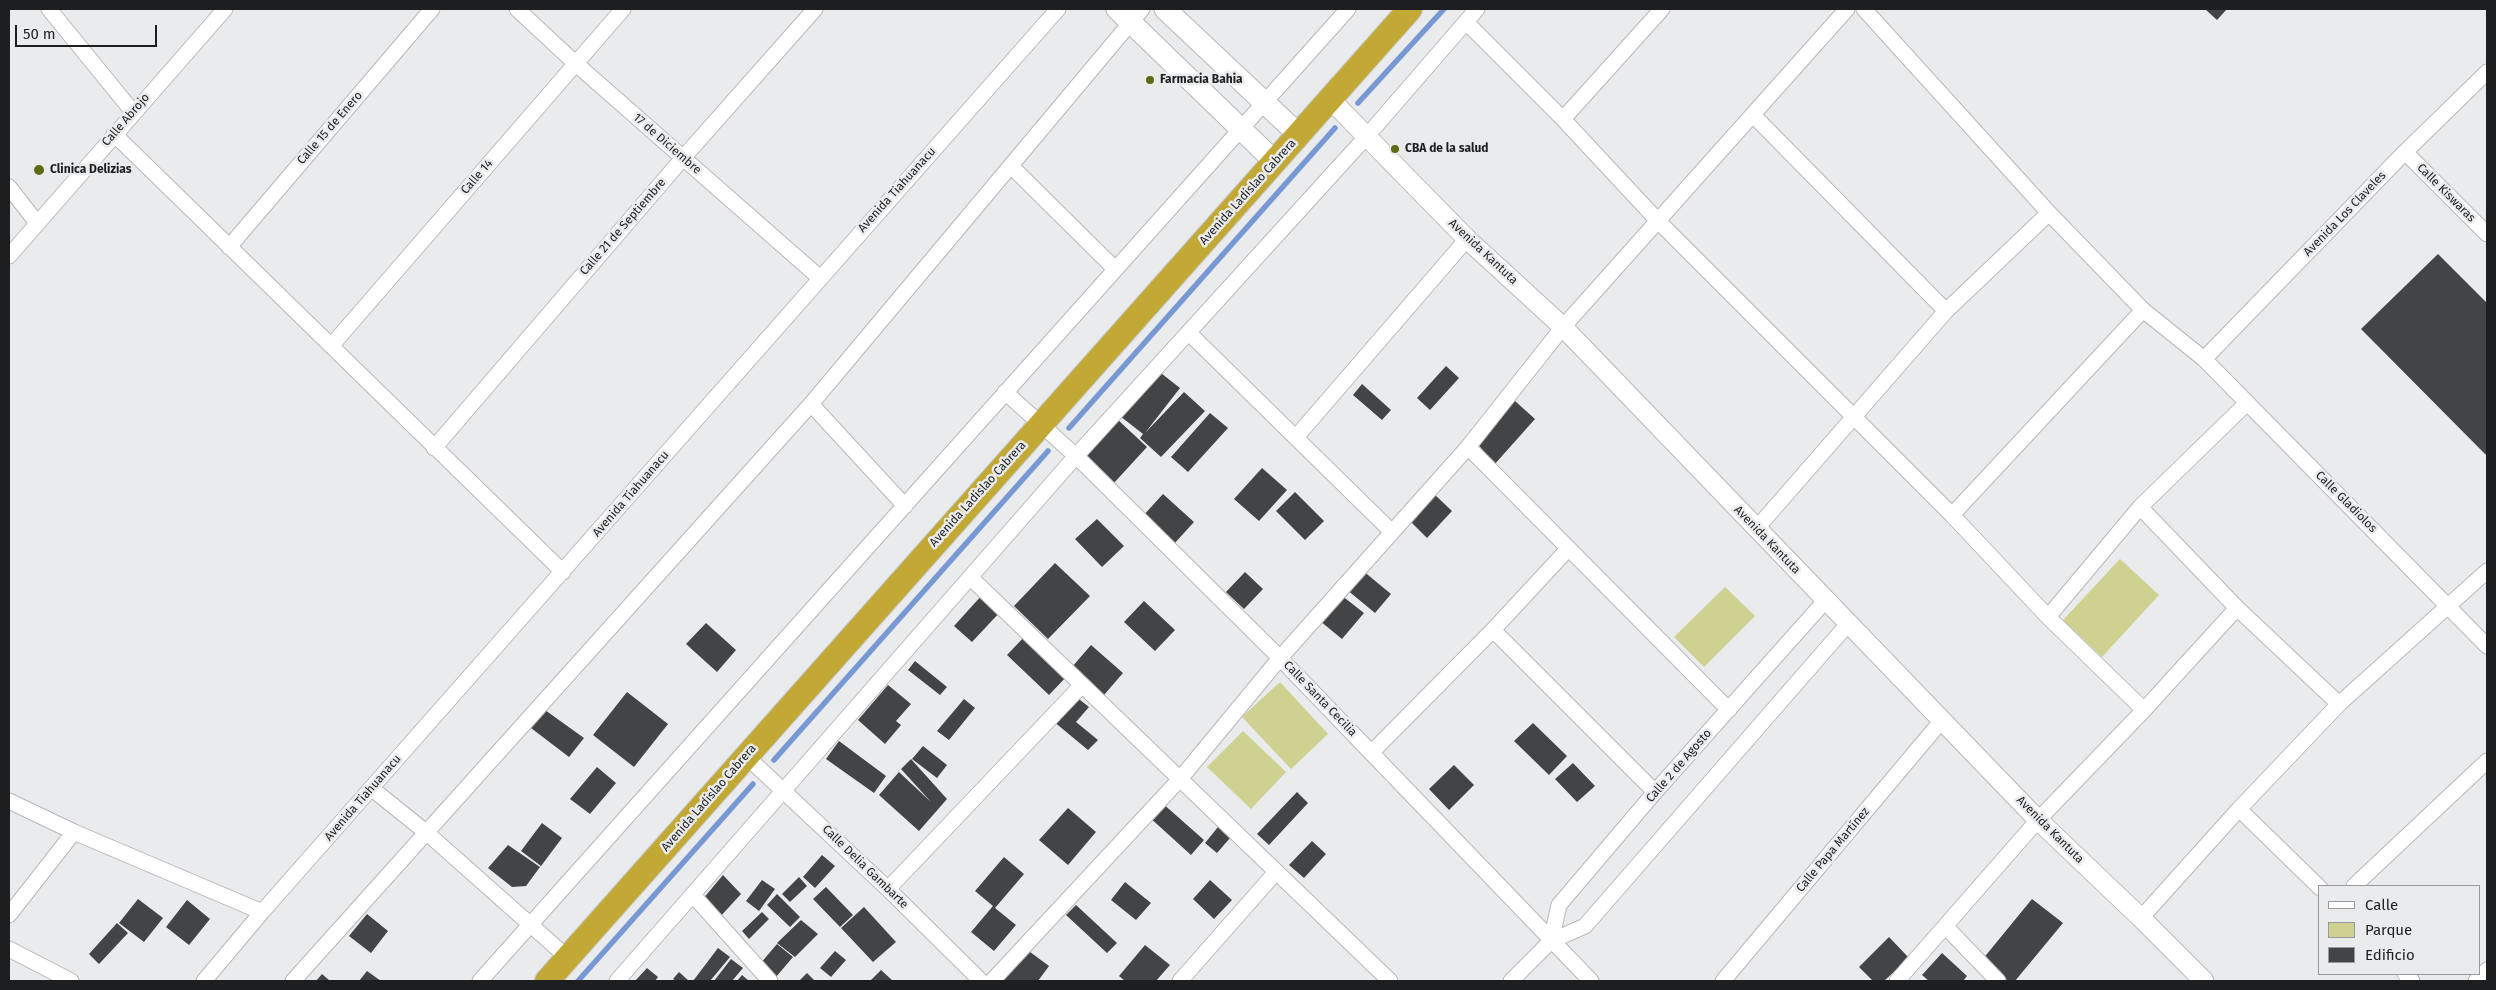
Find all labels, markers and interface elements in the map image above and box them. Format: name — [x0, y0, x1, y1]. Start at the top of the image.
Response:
scale bar — [18, 15, 160, 47]
text: 50 m — [23, 25, 56, 43]
place label: Farmacia Bahia — [1160, 73, 1243, 87]
marker: Farmacia Bahia — [1144, 74, 1156, 86]
street label: Calle 15 de Enero — [294, 89, 366, 167]
street label: Calle Abrojo — [99, 91, 153, 149]
street label: 17 de Diciembre — [630, 110, 704, 178]
street label: Avenida Ladislao Cabrera — [1197, 136, 1299, 248]
place label: CBA de la salud — [1405, 142, 1489, 156]
marker: CBA de la salud — [1389, 143, 1401, 155]
street label: Avenida Tiahuanacu — [855, 145, 939, 235]
street label: Calle 14 — [458, 157, 496, 197]
street label: Calle Kiswaras — [2414, 161, 2478, 225]
marker: Clinica Delizias — [32, 163, 46, 177]
place label: Clinica Delizias — [50, 163, 132, 177]
street label: Avenida Los Claveles — [2301, 169, 2389, 259]
street label: Calle 21 de Septiembre — [577, 176, 669, 278]
street label: Avenida Kantuta — [1445, 216, 1521, 288]
street label: Avenida Ladislao Cabrera — [927, 438, 1029, 550]
street label: Avenida Tiahuanacu — [590, 448, 672, 540]
street label: Calle Gladiolos — [2312, 468, 2380, 536]
street label: Avenida Kantuta — [1731, 503, 1803, 577]
street label: Calle Santa Cecilia — [1280, 658, 1360, 740]
street label: Calle 2 de Agosto — [1643, 726, 1715, 806]
street label: Avenida Ladislao Cabrera — [659, 742, 759, 854]
street label: Avenida Tiahuanacu — [322, 752, 404, 844]
street label: Avenida Kantuta — [2013, 793, 2087, 867]
street label: Calle Papa Martínez — [1793, 805, 1873, 895]
street label: Calle Delia Gambarte — [819, 822, 911, 912]
legend — [2318, 885, 2481, 975]
text: Calle — [2365, 896, 2398, 914]
text: Parque — [2365, 921, 2412, 939]
text: Edificio — [2365, 946, 2415, 964]

